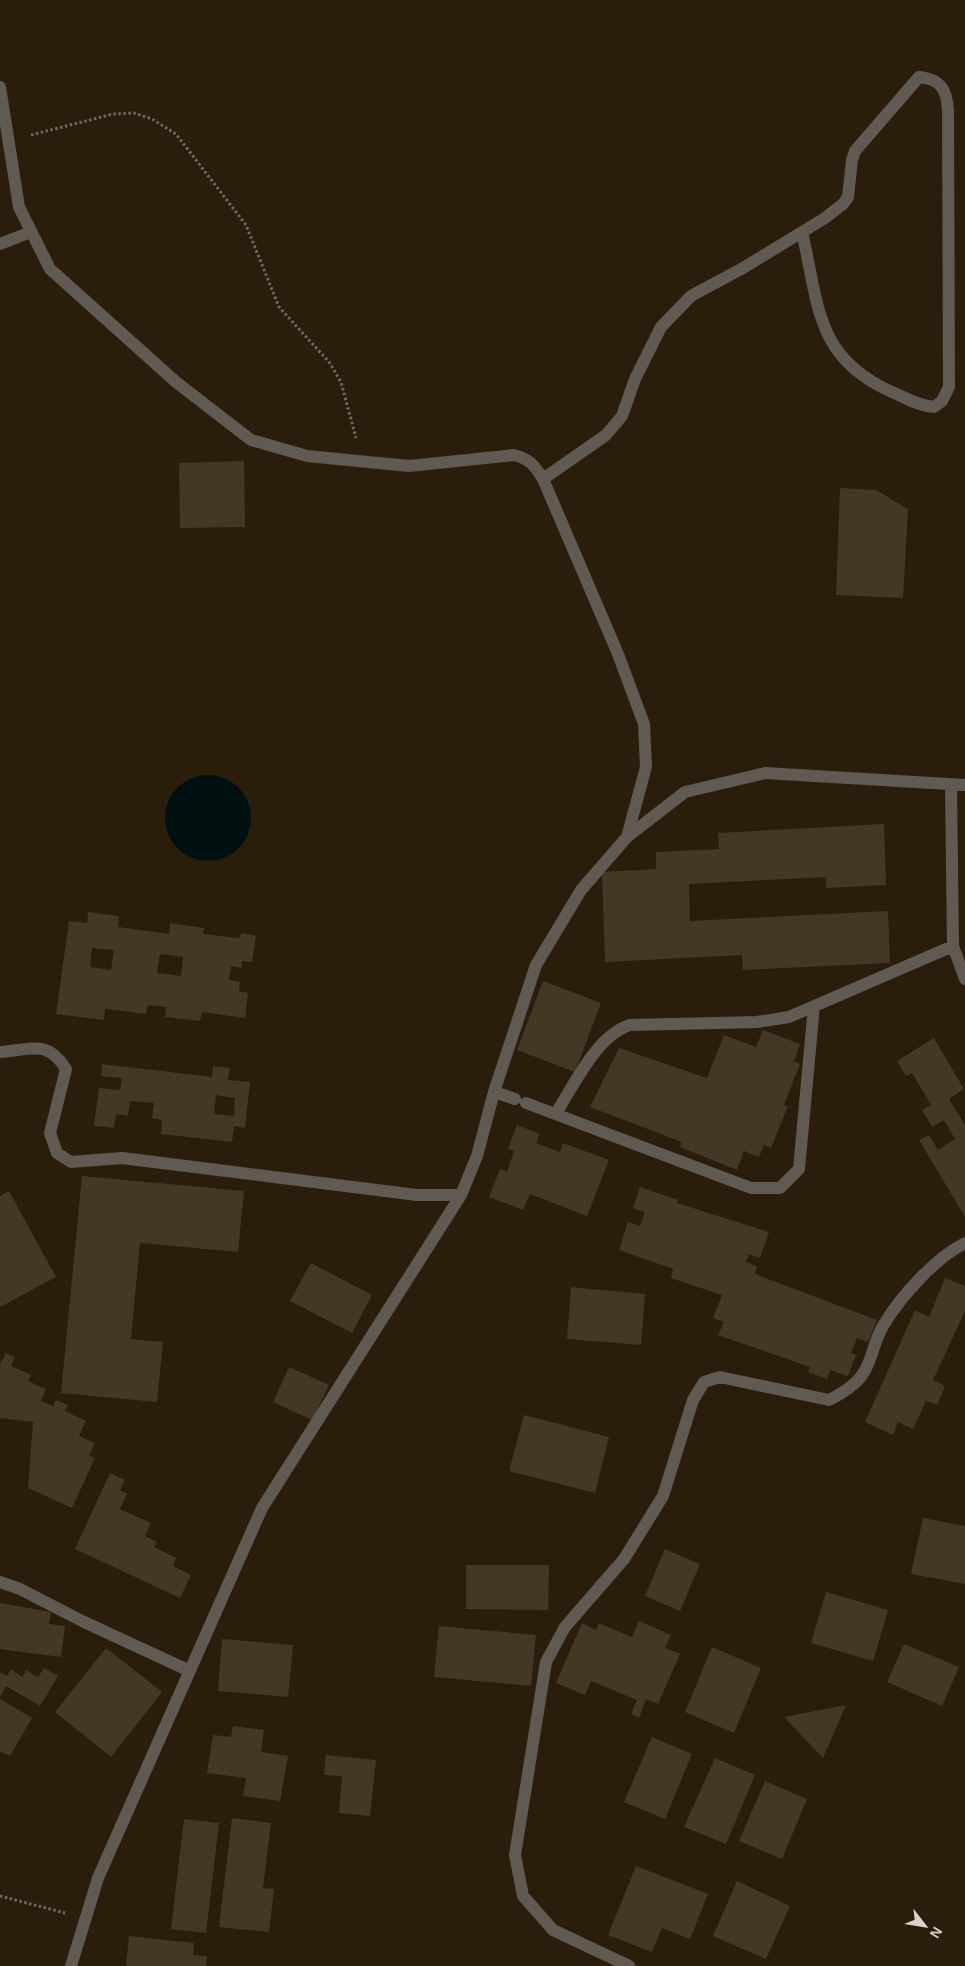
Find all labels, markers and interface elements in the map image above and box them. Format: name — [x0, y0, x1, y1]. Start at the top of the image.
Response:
north arrow — [900, 1901, 950, 1951]
text: N — [927, 1924, 946, 1941]

